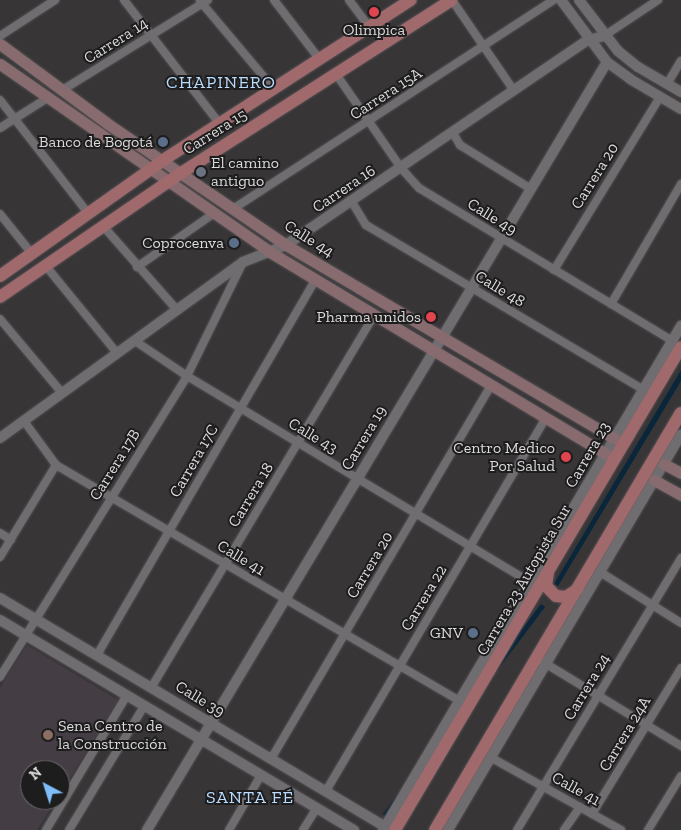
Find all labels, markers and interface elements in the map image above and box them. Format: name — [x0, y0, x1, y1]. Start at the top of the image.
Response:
marker: Olimpica — [368, 6, 380, 18]
street label: Carrera 14 — [80, 14, 152, 68]
place label: Olimpica — [343, 20, 405, 40]
street label: Carrera 15A — [346, 64, 426, 124]
district label: CHAPINERO — [165, 71, 277, 93]
street label: Carrera 15 — [180, 105, 250, 159]
place label: Banco de Bogotá — [39, 132, 153, 152]
marker: Banco de Bogotá — [157, 136, 169, 148]
street label: Carrera 20 — [567, 139, 623, 213]
place label: El camino antiguo — [211, 153, 279, 191]
street label: Carrera 16 — [309, 161, 379, 217]
marker: El camino antiguo — [195, 166, 207, 178]
street label: Calle 49 — [464, 194, 520, 240]
street label: Calle 44 — [281, 216, 337, 262]
place label: Coprocenva — [142, 233, 224, 253]
marker: Coprocenva — [228, 237, 240, 249]
street label: Calle 48 — [472, 267, 528, 311]
place label: Pharma unidos — [317, 307, 421, 327]
marker: Pharma unidos — [425, 311, 437, 323]
street label: Carrera 19 — [337, 402, 391, 474]
street label: Calle 43 — [285, 414, 341, 458]
street label: Carrera 23 — [561, 419, 615, 491]
street label: Carrera 17C — [165, 421, 223, 501]
street label: Carrera 17B — [86, 426, 144, 504]
place label: Centro Medico Por Salud — [453, 438, 555, 476]
marker: Centro Medico Por Salud — [559, 450, 573, 464]
street label: Carrera 18 — [224, 459, 278, 531]
street label: Carrera 23 Autopista Sur — [473, 501, 575, 659]
street label: Carrera 20 — [343, 528, 397, 602]
street label: Calle 41 — [214, 536, 268, 580]
street label: Carrera 22 — [397, 562, 451, 634]
place label: GNV — [430, 623, 463, 643]
marker: GNV — [467, 627, 479, 639]
street label: Carrera 24 — [560, 650, 614, 724]
street label: Calle 39 — [172, 677, 228, 721]
street label: Carrera 24A — [595, 693, 655, 775]
place label: Sena Centro de la Construcción — [58, 716, 167, 754]
marker: Sena Centro de la Construcción — [42, 729, 54, 741]
north arrow — [20, 760, 70, 810]
text: N — [26, 764, 45, 784]
street label: Calle 41 — [548, 768, 604, 810]
district label: SANTA FÉ — [205, 786, 295, 808]

